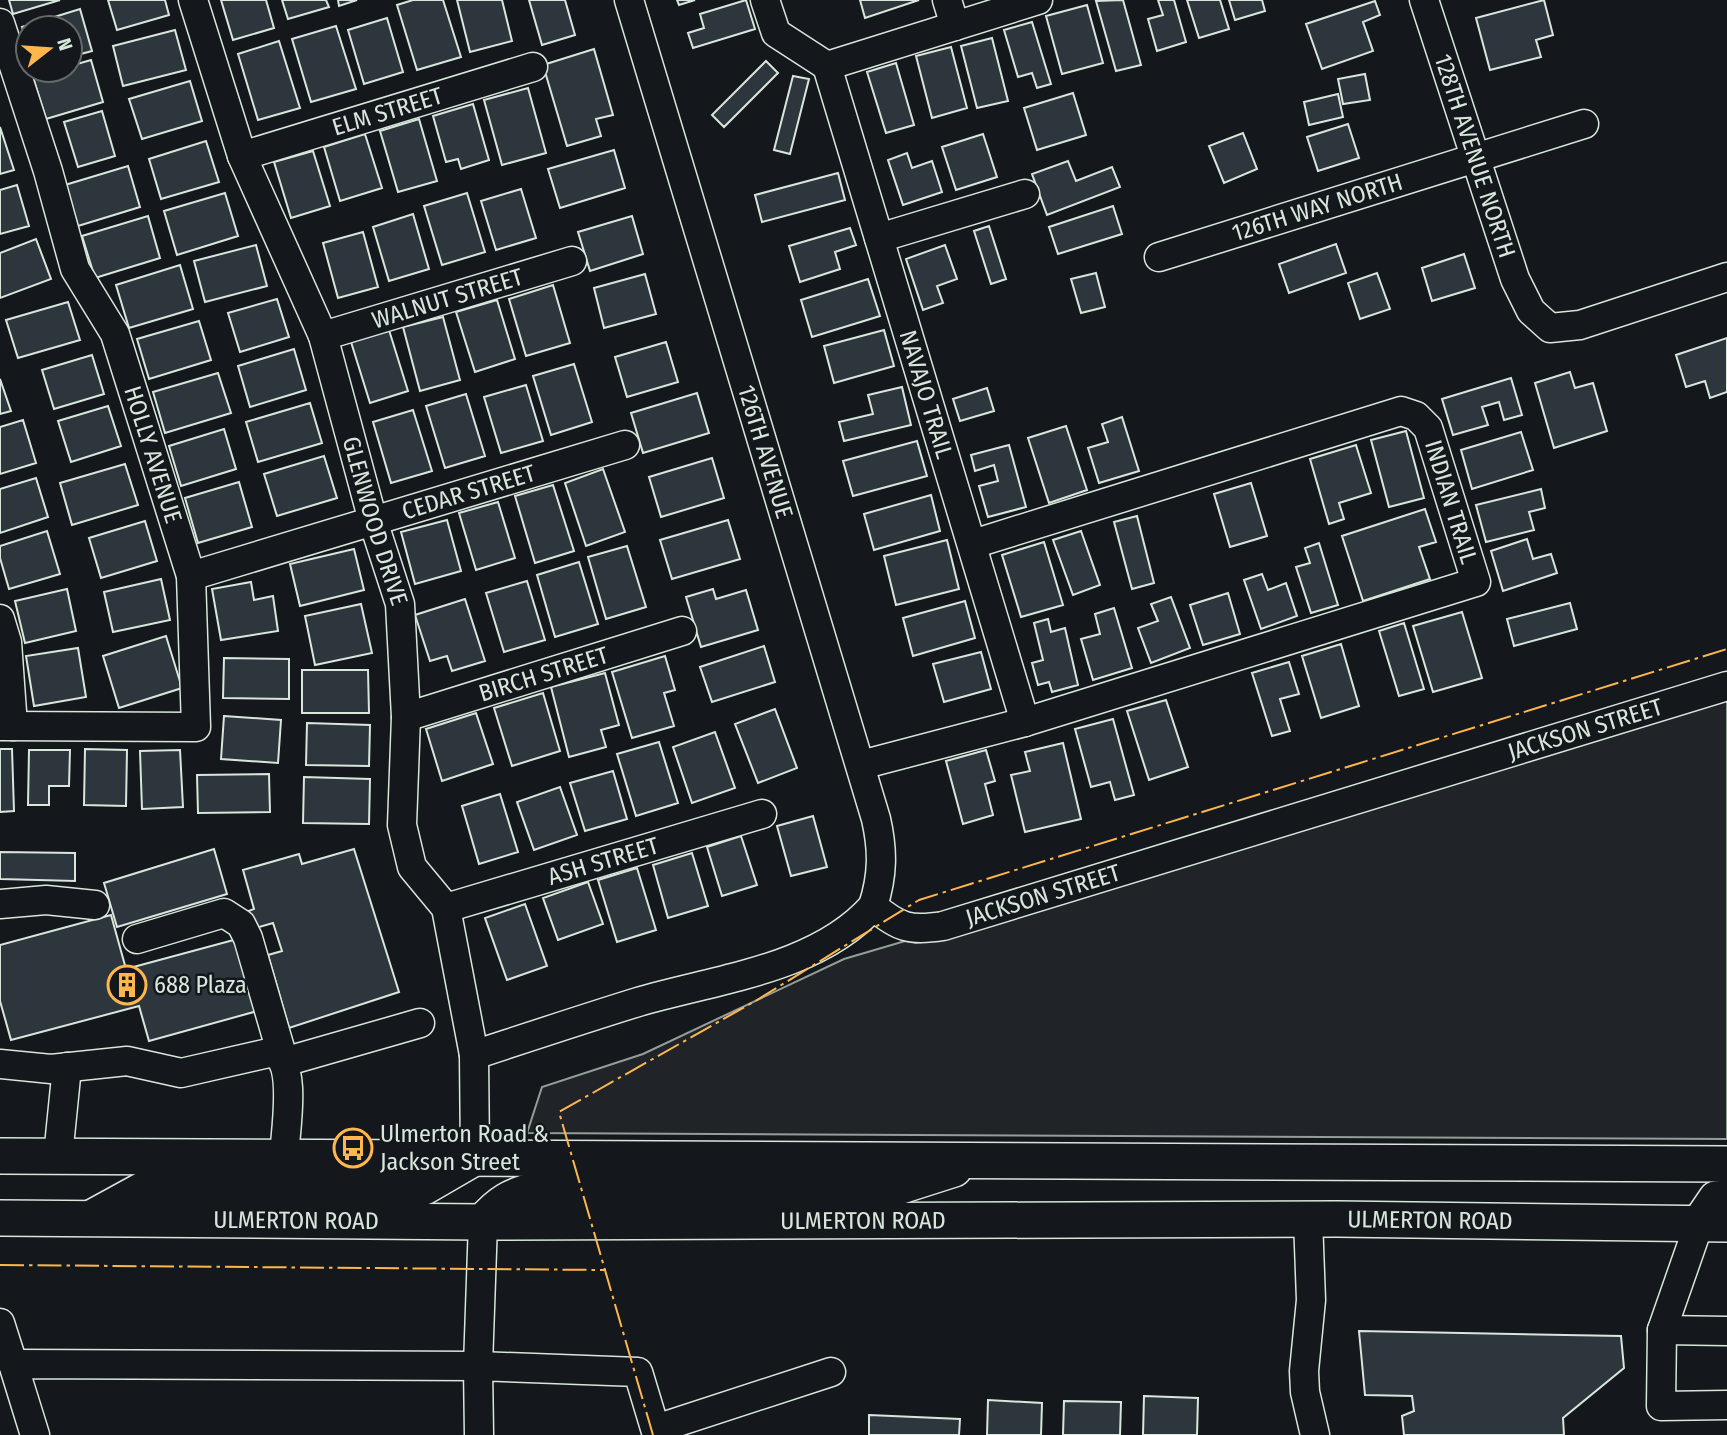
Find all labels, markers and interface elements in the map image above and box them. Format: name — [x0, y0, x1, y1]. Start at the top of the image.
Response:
north arrow — [14, 14, 84, 84]
text: N — [52, 35, 77, 53]
street label: 128TH AVENUE NORTH — [1429, 51, 1521, 261]
street label: ELM STREET — [329, 82, 446, 142]
street label: 126TH WAY NORTH — [1229, 168, 1406, 247]
street label: WALNUT STREET — [369, 263, 526, 334]
street label: NAVAJO TRAIL — [894, 327, 959, 462]
street label: 126TH AVENUE — [732, 382, 799, 522]
street label: HOLLY AVENUE — [118, 383, 188, 527]
street label: GLENWOOD DRIVE — [337, 433, 413, 609]
street label: INDIAN TRAIL — [1419, 437, 1483, 567]
street label: CEDAR STREET — [399, 459, 539, 526]
street label: BIRCH STREET — [475, 641, 612, 707]
street label: JACKSON STREET — [1505, 693, 1666, 766]
street label: ASH STREET — [545, 832, 662, 891]
street label: JACKSON STREET — [962, 859, 1124, 932]
building icon: 688 Plaza — [106, 964, 148, 1006]
place label: 688 Plaza — [154, 971, 247, 999]
place label: Ulmerton Road & Jackson Street — [380, 1120, 549, 1176]
bus stop icon: Ulmerton Road & Jackson Street — [332, 1127, 374, 1169]
street label: ULMERTON ROAD — [1347, 1205, 1513, 1235]
street label: ULMERTON ROAD — [213, 1206, 379, 1235]
street label: ULMERTON ROAD — [780, 1206, 946, 1235]

